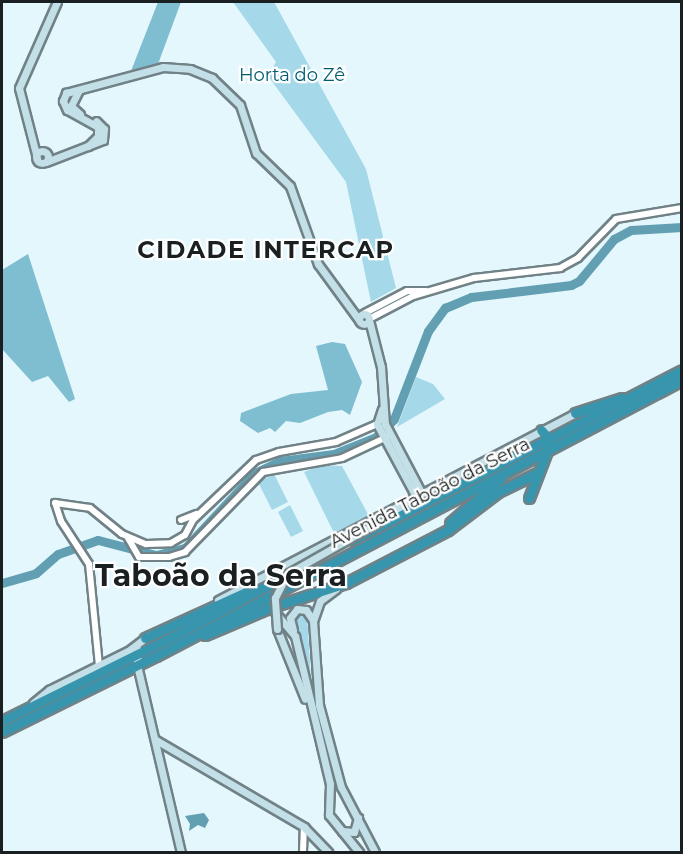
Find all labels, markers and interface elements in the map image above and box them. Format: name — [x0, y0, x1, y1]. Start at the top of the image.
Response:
park label: Horta do Zê — [239, 64, 345, 86]
district label: CIDADE INTERCAP — [137, 236, 395, 264]
street label: Avenida Taboão da Serra — [326, 433, 534, 553]
district label: Taboão da Serra — [95, 558, 347, 594]

